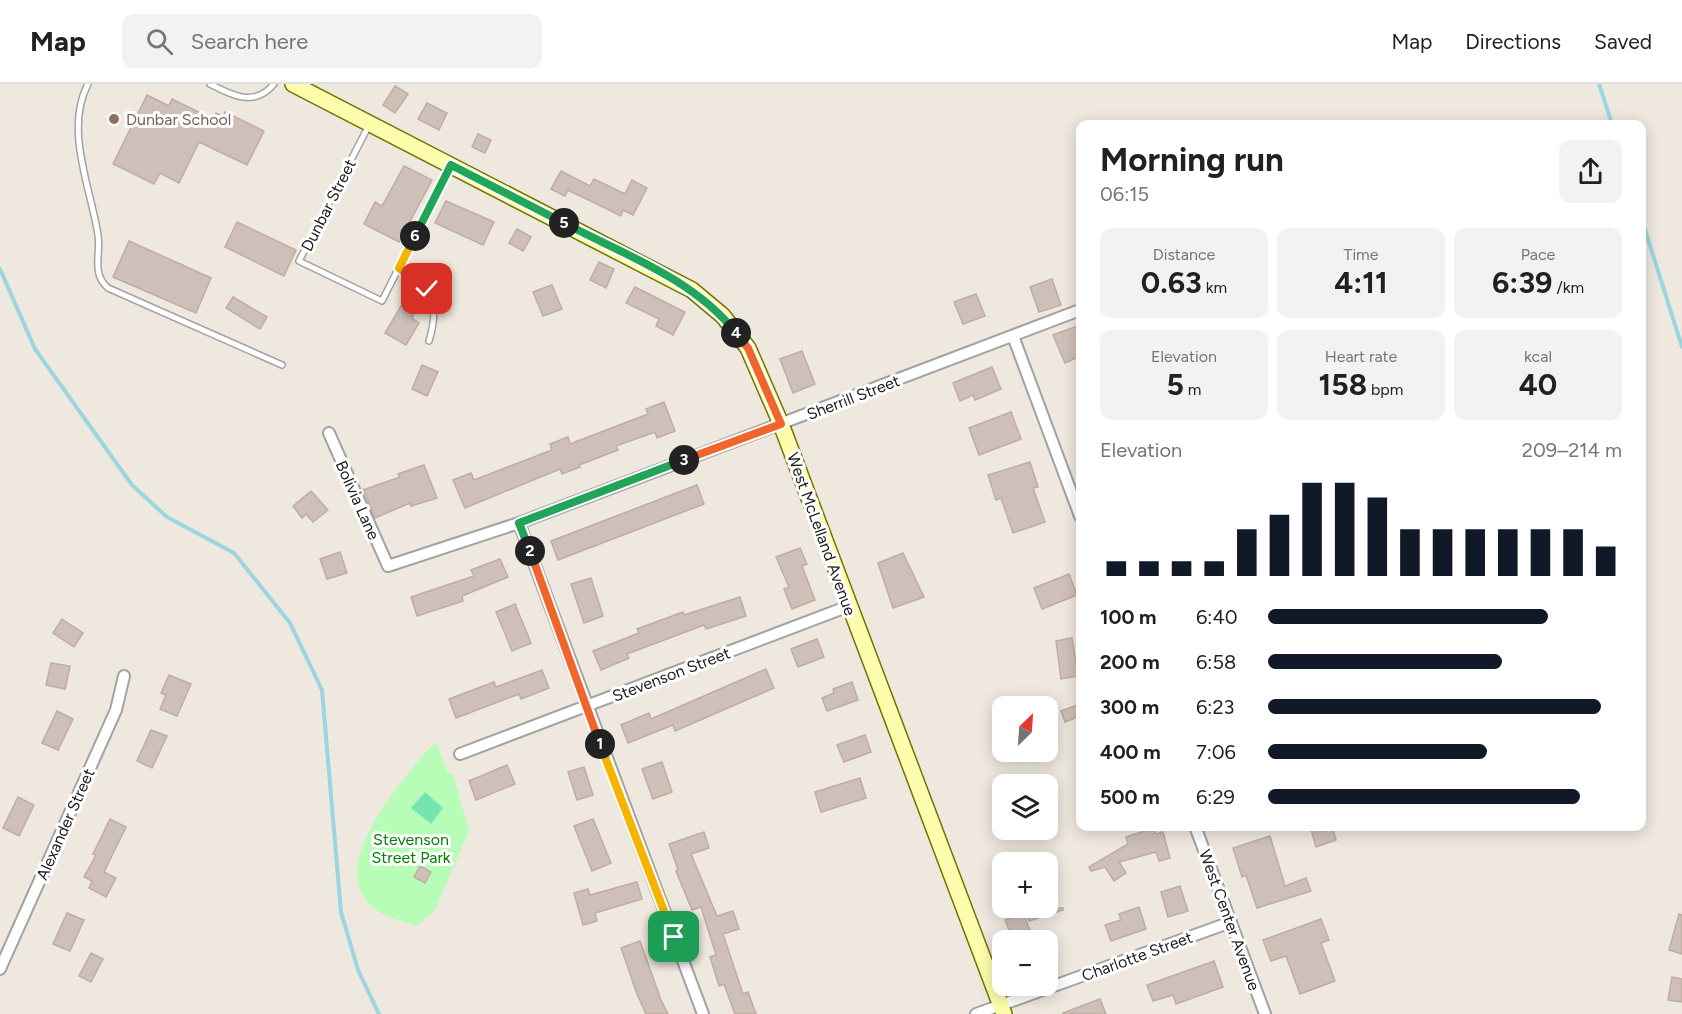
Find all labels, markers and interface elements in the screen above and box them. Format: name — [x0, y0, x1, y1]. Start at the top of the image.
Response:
search box — [122, 14, 542, 68]
text: Map — [30, 24, 86, 58]
icon: search — [143, 25, 176, 58]
text: Search here — [191, 28, 308, 55]
text: Map — [1391, 29, 1432, 54]
text: Directions — [1465, 29, 1561, 54]
text: Saved — [1594, 29, 1652, 54]
place label: Dunbar School — [126, 110, 231, 129]
marker: Dunbar School — [107, 112, 121, 126]
text: Morning run — [1100, 140, 1284, 179]
button: share — [1559, 140, 1622, 203]
street label: Dunbar Street — [297, 156, 360, 254]
text: 06:15 — [1100, 182, 1149, 206]
pin: 5 — [549, 208, 579, 238]
text: 5 — [559, 213, 569, 232]
pin: 6 — [400, 221, 430, 251]
text: 6 — [410, 226, 420, 245]
text: Distance — [1153, 245, 1215, 264]
text: Time — [1344, 245, 1378, 264]
text: Pace — [1521, 245, 1555, 264]
pin — [401, 263, 452, 314]
text: 0.63 — [1141, 264, 1202, 301]
text: 4:11 — [1334, 264, 1388, 301]
text: 6:39 — [1492, 264, 1552, 301]
icon: check — [410, 272, 443, 305]
text: km — [1202, 278, 1227, 297]
text: /km — [1552, 278, 1584, 297]
pin: 4 — [721, 318, 751, 348]
text: 4 — [731, 323, 741, 342]
text: Elevation — [1151, 347, 1217, 366]
text: Heart rate — [1325, 347, 1397, 366]
text: kcal — [1524, 347, 1552, 366]
text: 5 — [1166, 366, 1184, 403]
text: 158 — [1319, 366, 1367, 403]
text: 40 — [1519, 366, 1557, 403]
street label: Sherrill Street — [804, 371, 902, 424]
text: m — [1184, 380, 1202, 399]
text: bpm — [1367, 380, 1403, 399]
text: Elevation — [1100, 438, 1182, 462]
text: 209–214 m — [1522, 438, 1622, 462]
pin: 3 — [669, 445, 699, 475]
text: 3 — [680, 450, 688, 469]
street label: West McLelland Avenue — [783, 450, 860, 618]
street label: Bolivia Lane — [332, 458, 384, 543]
pin: 2 — [515, 536, 545, 566]
text: 2 — [525, 541, 535, 560]
text: 100 m — [1100, 605, 1157, 629]
text: 6:40 — [1196, 605, 1238, 629]
street label: Stevenson Street — [610, 643, 733, 706]
text: 200 m — [1100, 650, 1160, 674]
text: 6:58 — [1196, 650, 1236, 674]
text: 300 m — [1100, 695, 1159, 719]
text: 6:23 — [1196, 695, 1234, 719]
north arrow — [992, 696, 1058, 762]
map controls — [992, 696, 1058, 996]
pin: 1 — [585, 729, 615, 759]
text: 1 — [597, 734, 603, 753]
text: 400 m — [1100, 740, 1161, 764]
text: 7:06 — [1196, 740, 1236, 764]
street label: Alexander Street — [32, 766, 99, 883]
button: layers — [992, 774, 1058, 840]
text: 500 m — [1100, 785, 1160, 809]
text: 6:29 — [1196, 785, 1235, 809]
park label: Stevenson Street Park — [371, 830, 451, 867]
street label: West Center Avenue — [1195, 847, 1264, 993]
button: + — [992, 852, 1058, 918]
pin — [648, 911, 699, 962]
icon: arrive — [657, 920, 690, 953]
street label: Charlotte Street — [1079, 928, 1195, 985]
button: − — [992, 930, 1058, 996]

